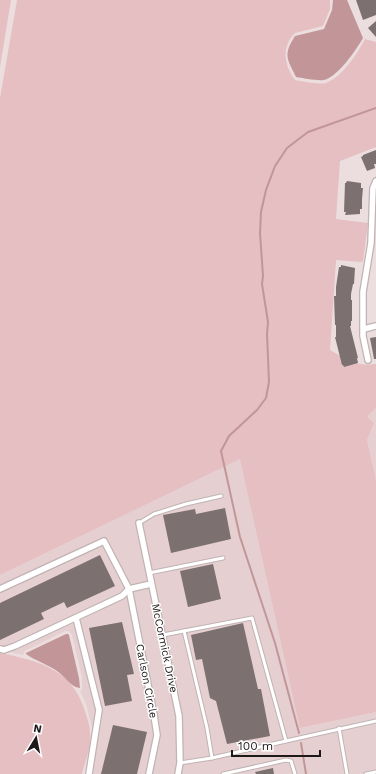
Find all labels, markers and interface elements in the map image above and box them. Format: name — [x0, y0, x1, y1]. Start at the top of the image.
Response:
street label: McCormick Drive — [149, 602, 180, 694]
street label: Carlson Circle — [133, 643, 160, 719]
north arrow — [16, 718, 56, 758]
text: N — [33, 722, 43, 736]
scale bar — [232, 732, 320, 758]
text: 100 m — [238, 739, 273, 753]

